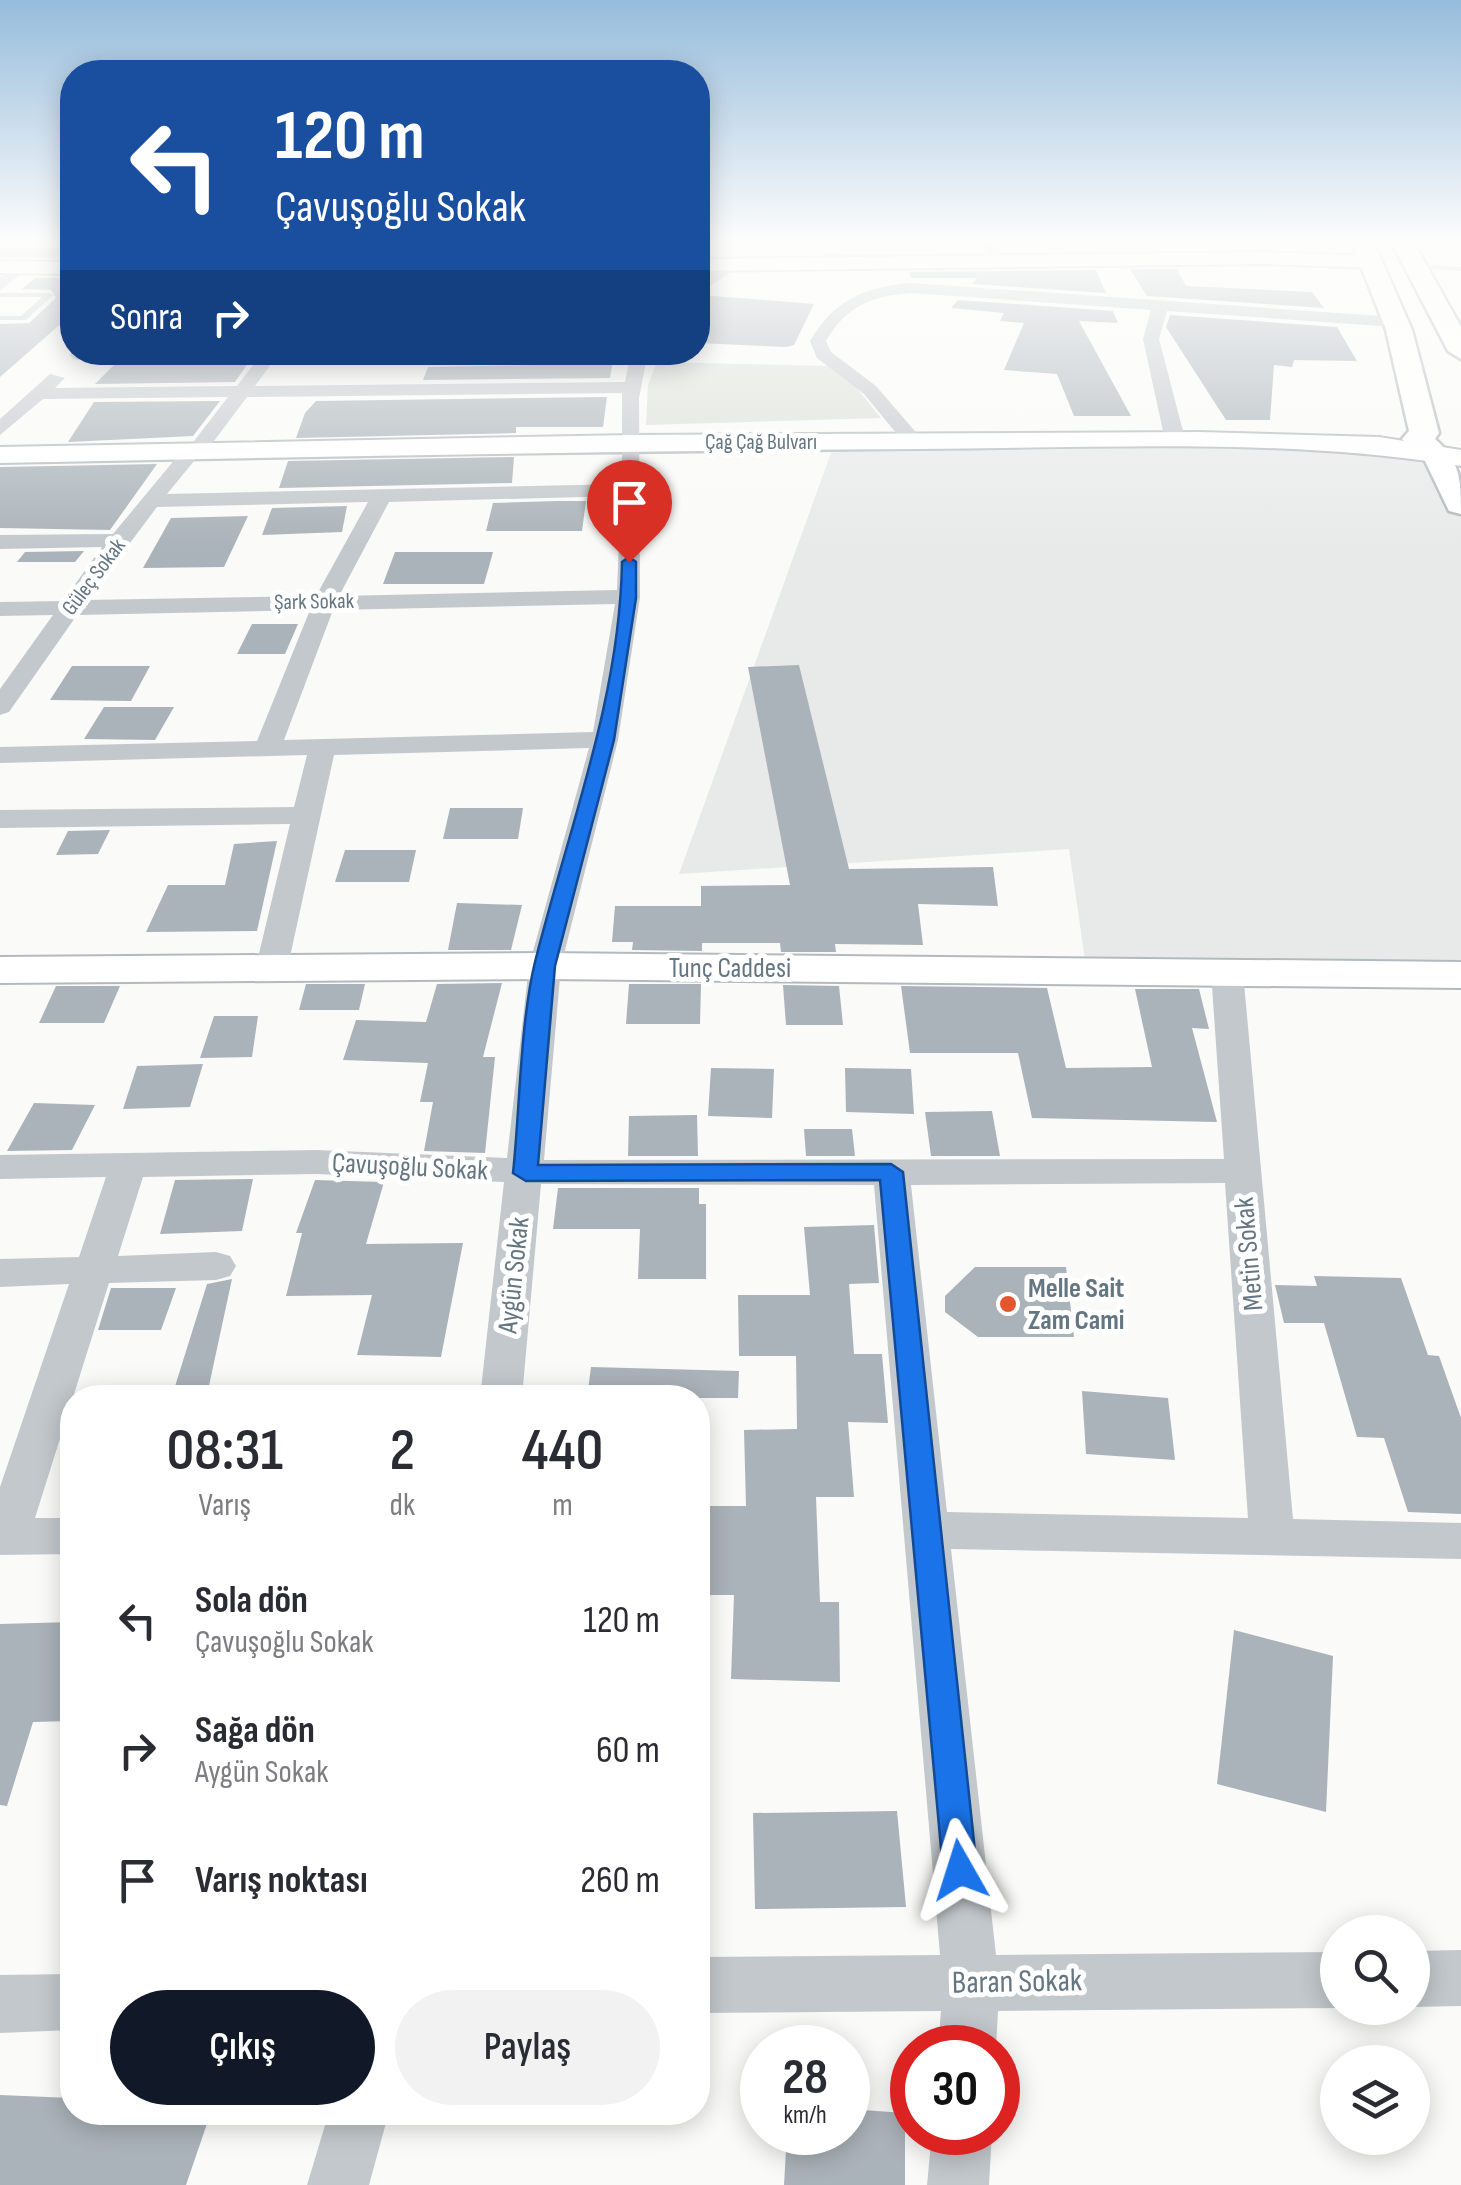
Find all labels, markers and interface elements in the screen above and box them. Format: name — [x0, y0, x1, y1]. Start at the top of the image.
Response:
text: 120 m — [275, 95, 425, 179]
icon: left — [110, 100, 240, 230]
text: Çavuşoğlu Sokak — [275, 180, 526, 235]
icon: right — [203, 290, 258, 345]
text: Sonra — [110, 295, 183, 340]
street label: Çağ Çağ Bulvarı — [705, 429, 817, 456]
pin — [587, 460, 672, 563]
icon: arrive — [602, 475, 657, 530]
street label: Güleç Sokak — [56, 533, 132, 621]
street label: Şark Sokak — [274, 588, 355, 616]
street label: Tunç Caddesi — [669, 952, 791, 985]
street label: Çavuşoğlu Sokak — [331, 1146, 489, 1188]
street label: Metin Sokak — [1228, 1196, 1270, 1312]
street label: Aygün Sokak — [491, 1215, 537, 1336]
place label: Melle Sait Zam Cami — [1028, 1272, 1124, 1337]
marker: Melle Sait Zam Cami — [997, 1293, 1019, 1315]
text: 08:31 — [167, 1415, 283, 1487]
text: 2 — [390, 1415, 415, 1487]
text: 440 — [522, 1415, 603, 1487]
text: Varış — [199, 1486, 251, 1525]
text: dk — [390, 1486, 415, 1525]
text: m — [552, 1486, 573, 1525]
text: Sola dön — [195, 1578, 308, 1623]
icon: left — [110, 1593, 165, 1648]
text: 120 m — [583, 1598, 660, 1643]
text: Çavuşoğlu Sokak — [195, 1623, 373, 1662]
text: Sağa dön — [195, 1708, 315, 1753]
icon: right — [110, 1723, 165, 1778]
text: 60 m — [596, 1728, 660, 1773]
text: Aygün Sokak — [195, 1753, 329, 1792]
position arrow — [908, 1818, 1012, 1922]
icon: arrive — [110, 1853, 165, 1908]
text: Varış noktası — [195, 1858, 368, 1903]
text: 260 m — [580, 1858, 660, 1903]
map controls — [1320, 1915, 1430, 2155]
button: search — [1320, 1915, 1430, 2025]
street label: Baran Sokak — [952, 1961, 1082, 2003]
button: Çıkış — [110, 1990, 375, 2105]
button: Paylaş — [395, 1990, 660, 2105]
speed limit sign: 30 — [890, 2025, 1020, 2155]
button: layers — [1320, 2045, 1430, 2155]
text: 28 — [782, 2048, 828, 2108]
text: km/h — [783, 2100, 827, 2131]

